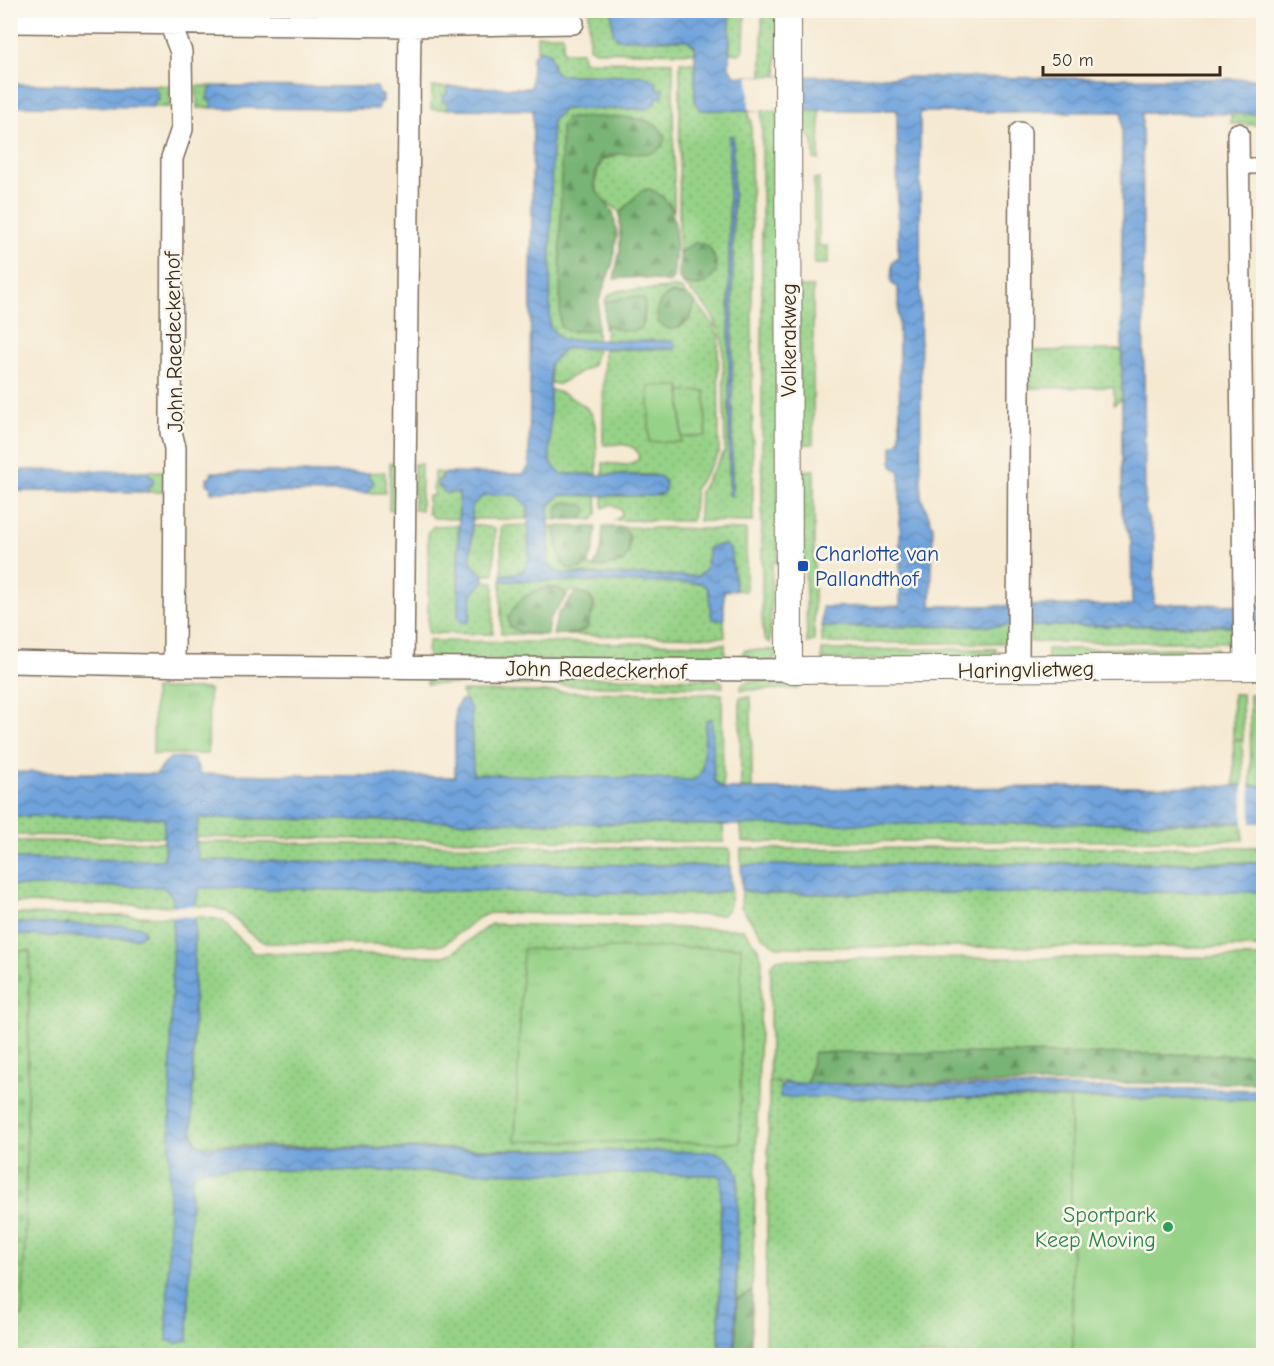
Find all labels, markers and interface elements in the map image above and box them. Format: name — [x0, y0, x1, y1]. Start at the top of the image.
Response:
scale bar — [1043, 39, 1220, 77]
text: 50 m — [1052, 50, 1094, 71]
street label: John Raedeckerhof — [159, 249, 189, 433]
street label: Volkerakweg — [776, 283, 802, 397]
place label: Charlotte van Pallandthof — [815, 541, 939, 592]
marker: Charlotte van Pallandthof — [796, 559, 810, 573]
street label: John Raedeckerhof — [505, 655, 689, 685]
street label: Haringvlietweg — [958, 656, 1095, 684]
place label: Sportpark Keep Moving — [1035, 1202, 1156, 1253]
marker: Sportpark Keep Moving — [1161, 1220, 1175, 1234]

